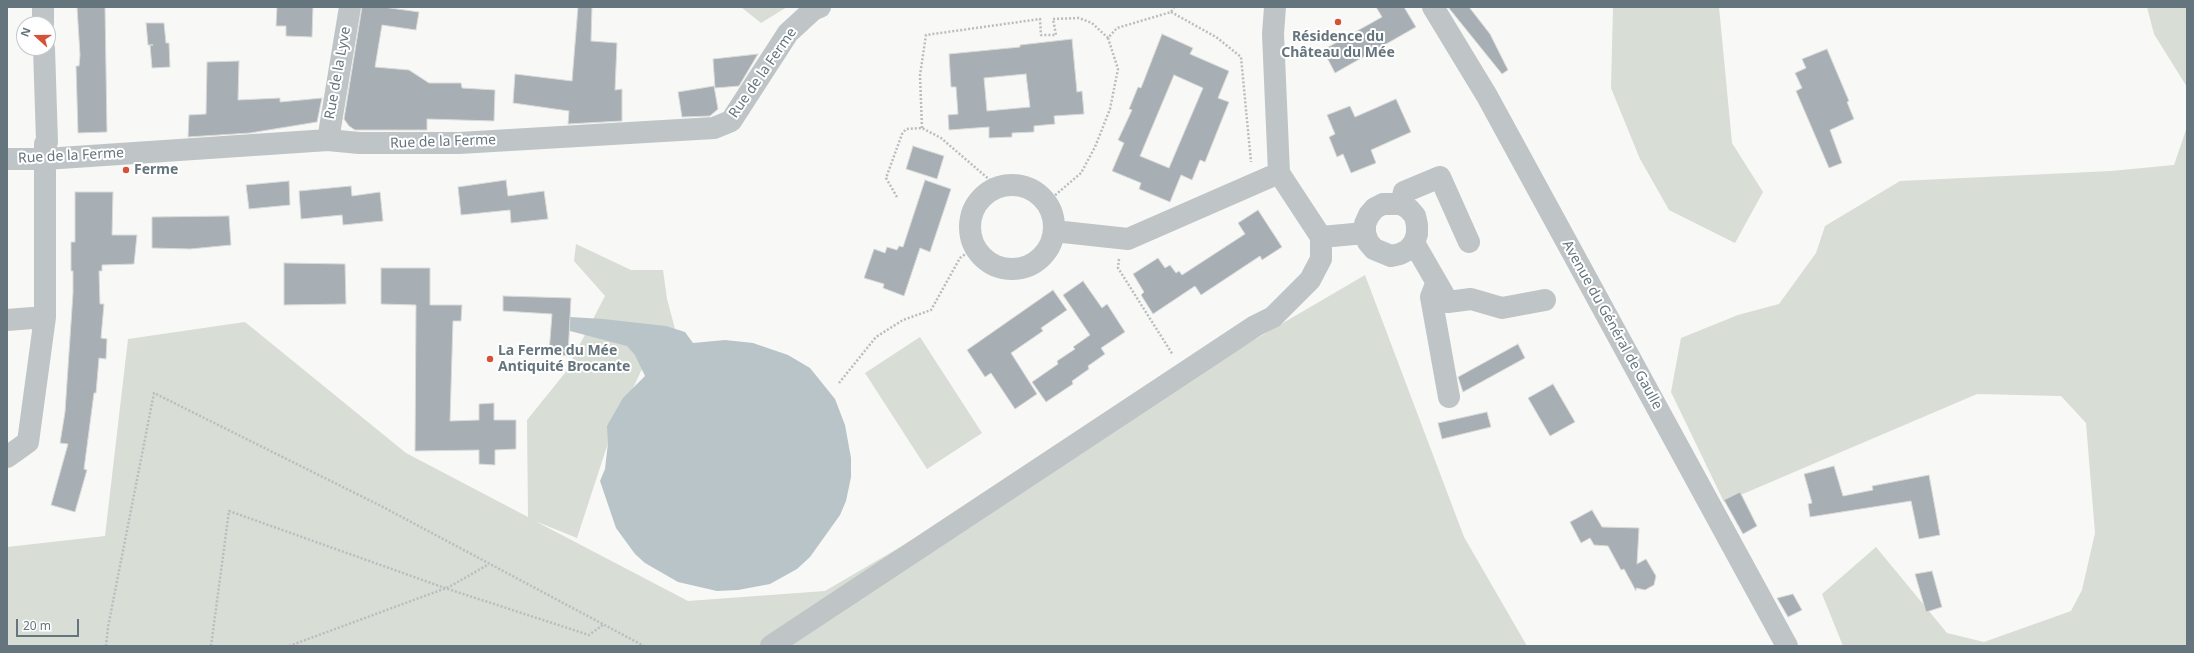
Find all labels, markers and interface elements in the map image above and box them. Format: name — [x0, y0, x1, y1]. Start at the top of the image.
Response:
north arrow — [16, 16, 56, 56]
marker: Résidence du Château du Mée — [1333, 17, 1343, 27]
text: N — [17, 25, 34, 39]
street label: Rue de la Lyve — [322, 25, 354, 121]
street label: Rue de la Ferme — [726, 25, 800, 121]
place label: Résidence du Château du Mée — [1281, 29, 1395, 62]
street label: Rue de la Ferme — [390, 132, 496, 152]
street label: Rue de la Ferme — [18, 145, 124, 167]
place label: Ferme — [134, 162, 178, 178]
marker: Ferme — [121, 165, 131, 175]
street label: Avenue du Général de Gaulle — [1558, 237, 1666, 413]
place label: La Ferme du Mée Antiquité Brocante — [498, 343, 630, 376]
marker: La Ferme du Mée Antiquité Brocante — [485, 354, 495, 364]
scale bar — [18, 611, 81, 637]
text: 20 m — [23, 617, 51, 634]

